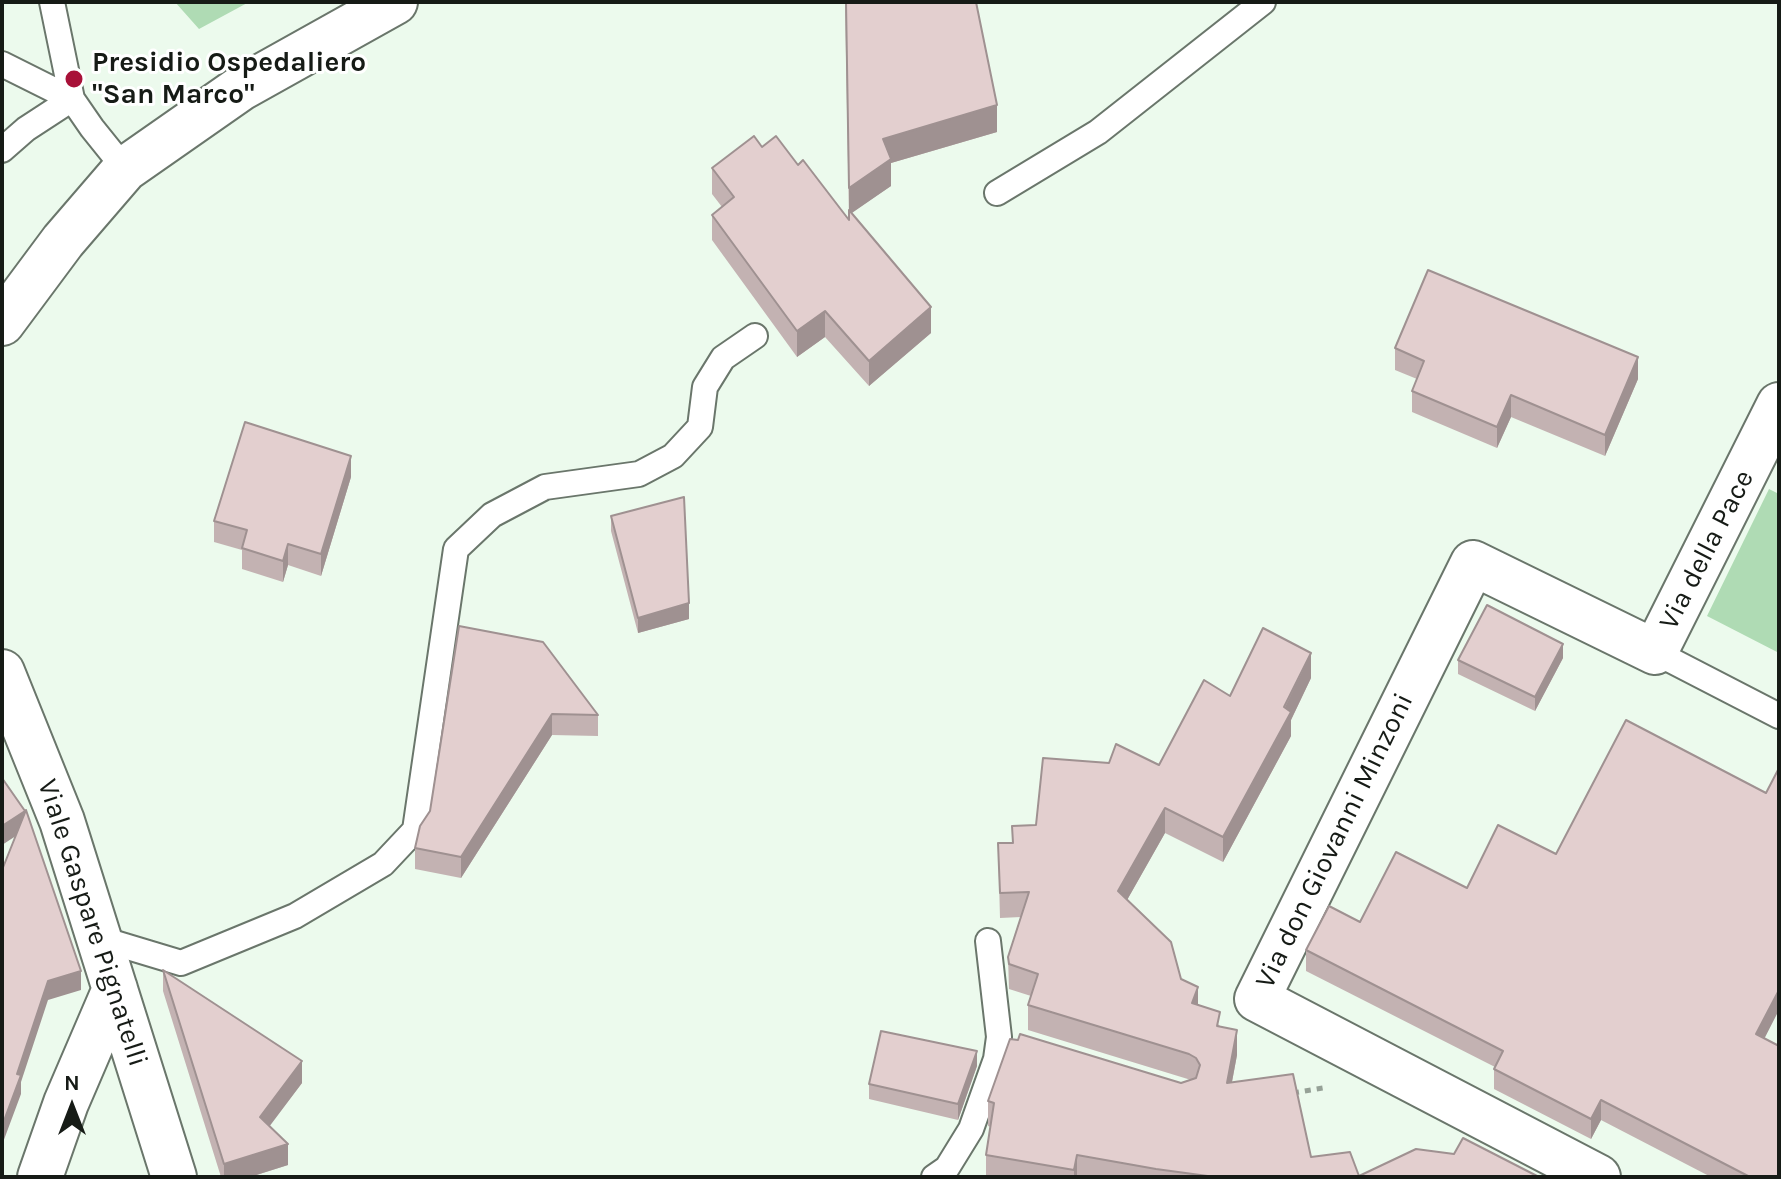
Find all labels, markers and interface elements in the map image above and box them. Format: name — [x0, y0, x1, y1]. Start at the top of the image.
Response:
place label: Presidio Ospedaliero "San Marco" — [92, 46, 366, 112]
marker: Presidio Ospedaliero "San Marco" — [63, 68, 85, 90]
street label: Via della Pace — [1652, 465, 1762, 635]
street label: Via don Giovanni Minzoni — [1249, 688, 1421, 994]
street label: Viale Gaspare Pignatelli — [30, 775, 154, 1071]
north arrow — [32, 1067, 112, 1147]
text: N — [64, 1070, 80, 1096]

